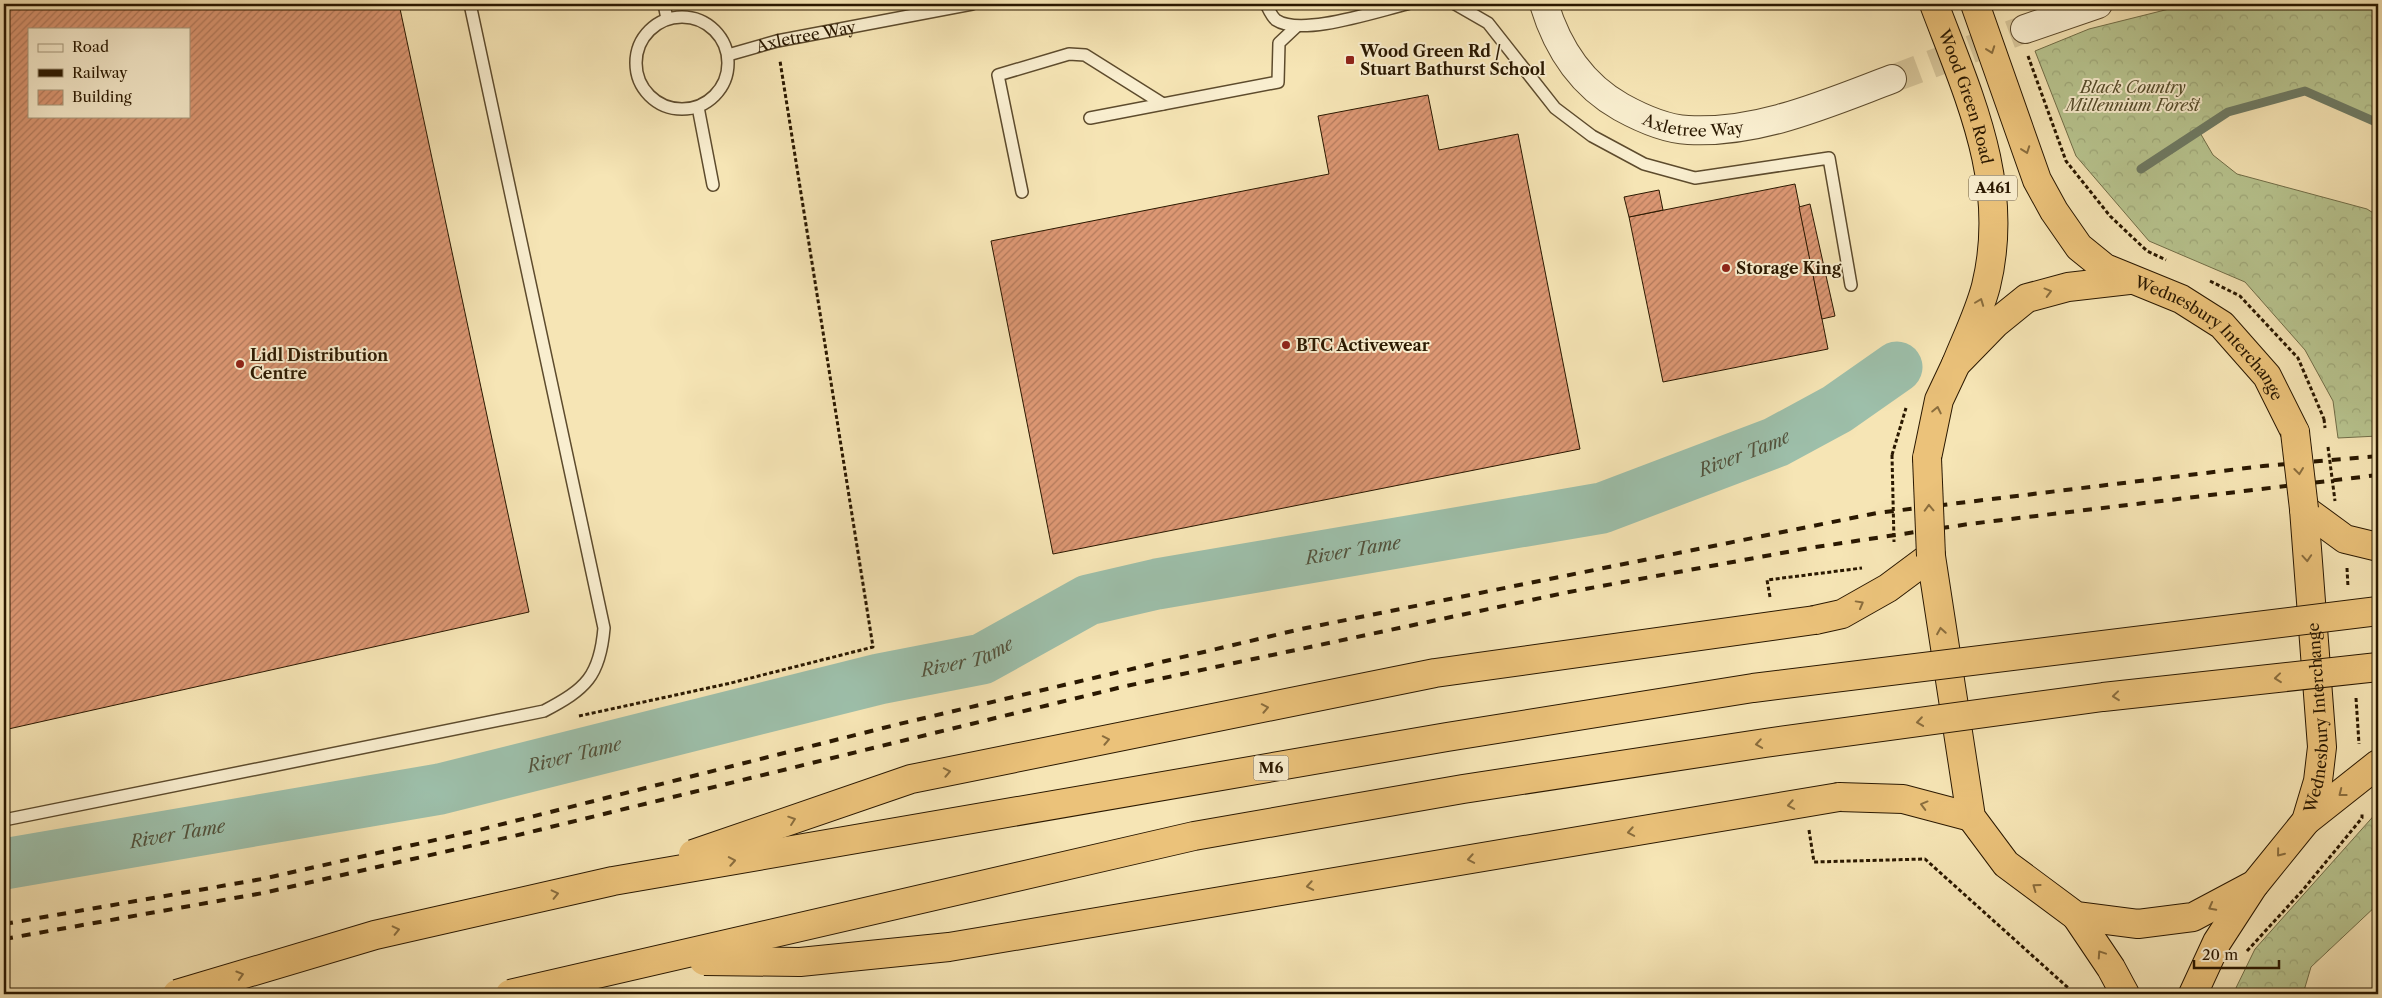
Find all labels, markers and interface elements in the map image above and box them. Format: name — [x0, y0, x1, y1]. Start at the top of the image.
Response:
street label: Axletree Way — [752, 16, 858, 57]
street label: Wood Green Road — [1934, 25, 1997, 166]
legend — [28, 28, 190, 118]
text: Road — [72, 37, 109, 56]
place label: Wood Green Rd / Stuart Bathurst School — [1359, 41, 1546, 79]
one-way arrow — [1986, 45, 1996, 53]
marker: Wood Green Rd / Stuart Bathurst School — [1344, 54, 1356, 66]
text: Railway — [72, 63, 128, 82]
park label: Black Country Millennium Forest — [2064, 77, 2201, 115]
text: Building — [72, 87, 132, 106]
street label: Axletree Way — [1639, 109, 1746, 140]
one-way arrow — [2020, 146, 2030, 154]
road number: A461 — [1969, 176, 2017, 200]
place label: Storage King — [1736, 258, 1842, 278]
marker: Storage King — [1720, 262, 1732, 274]
street label: Wednesbury Interchange — [2131, 271, 2287, 404]
one-way arrow — [2043, 288, 2051, 298]
one-way arrow — [1974, 299, 1984, 307]
place label: BTC Activewear — [1296, 335, 1430, 355]
marker: BTC Activewear — [1280, 339, 1292, 351]
place label: Lidl Distribution Centre — [250, 345, 388, 383]
marker: Lidl Distribution Centre — [234, 358, 246, 370]
one-way arrow — [1931, 406, 1942, 415]
water label: River Tame — [1694, 425, 1795, 482]
one-way arrow — [2293, 467, 2304, 475]
one-way arrow — [1924, 503, 1934, 511]
water label: River Tame — [1302, 531, 1404, 570]
one-way arrow — [2302, 554, 2313, 562]
one-way arrow — [1855, 600, 1864, 610]
street label: Wednesbury Interchange — [2299, 622, 2332, 816]
one-way arrow — [1936, 627, 1947, 635]
water label: River Tame — [917, 632, 1019, 682]
one-way arrow — [2273, 672, 2281, 683]
one-way arrow — [2112, 690, 2120, 701]
one-way arrow — [1261, 703, 1270, 713]
one-way arrow — [1916, 716, 1924, 727]
water label: River Tame — [523, 733, 625, 778]
one-way arrow — [1102, 735, 1111, 745]
one-way arrow — [1755, 738, 1763, 749]
road number: M6 — [1254, 756, 1288, 780]
one-way arrow — [942, 767, 951, 778]
one-way arrow — [2339, 787, 2348, 795]
one-way arrow — [1787, 800, 1795, 810]
one-way arrow — [1920, 800, 1929, 811]
water label: River Tame — [126, 815, 228, 854]
one-way arrow — [787, 816, 796, 826]
one-way arrow — [1626, 827, 1635, 837]
one-way arrow — [2277, 847, 2286, 856]
one-way arrow — [1466, 853, 1474, 864]
one-way arrow — [727, 856, 736, 866]
one-way arrow — [1306, 880, 1315, 890]
one-way arrow — [2032, 884, 2042, 893]
one-way arrow — [550, 889, 559, 900]
one-way arrow — [2208, 901, 2217, 911]
one-way arrow — [392, 925, 401, 936]
scale bar — [2194, 938, 2280, 970]
text: 20 m — [2202, 945, 2238, 964]
one-way arrow — [2098, 950, 2108, 959]
one-way arrow — [236, 971, 244, 981]

